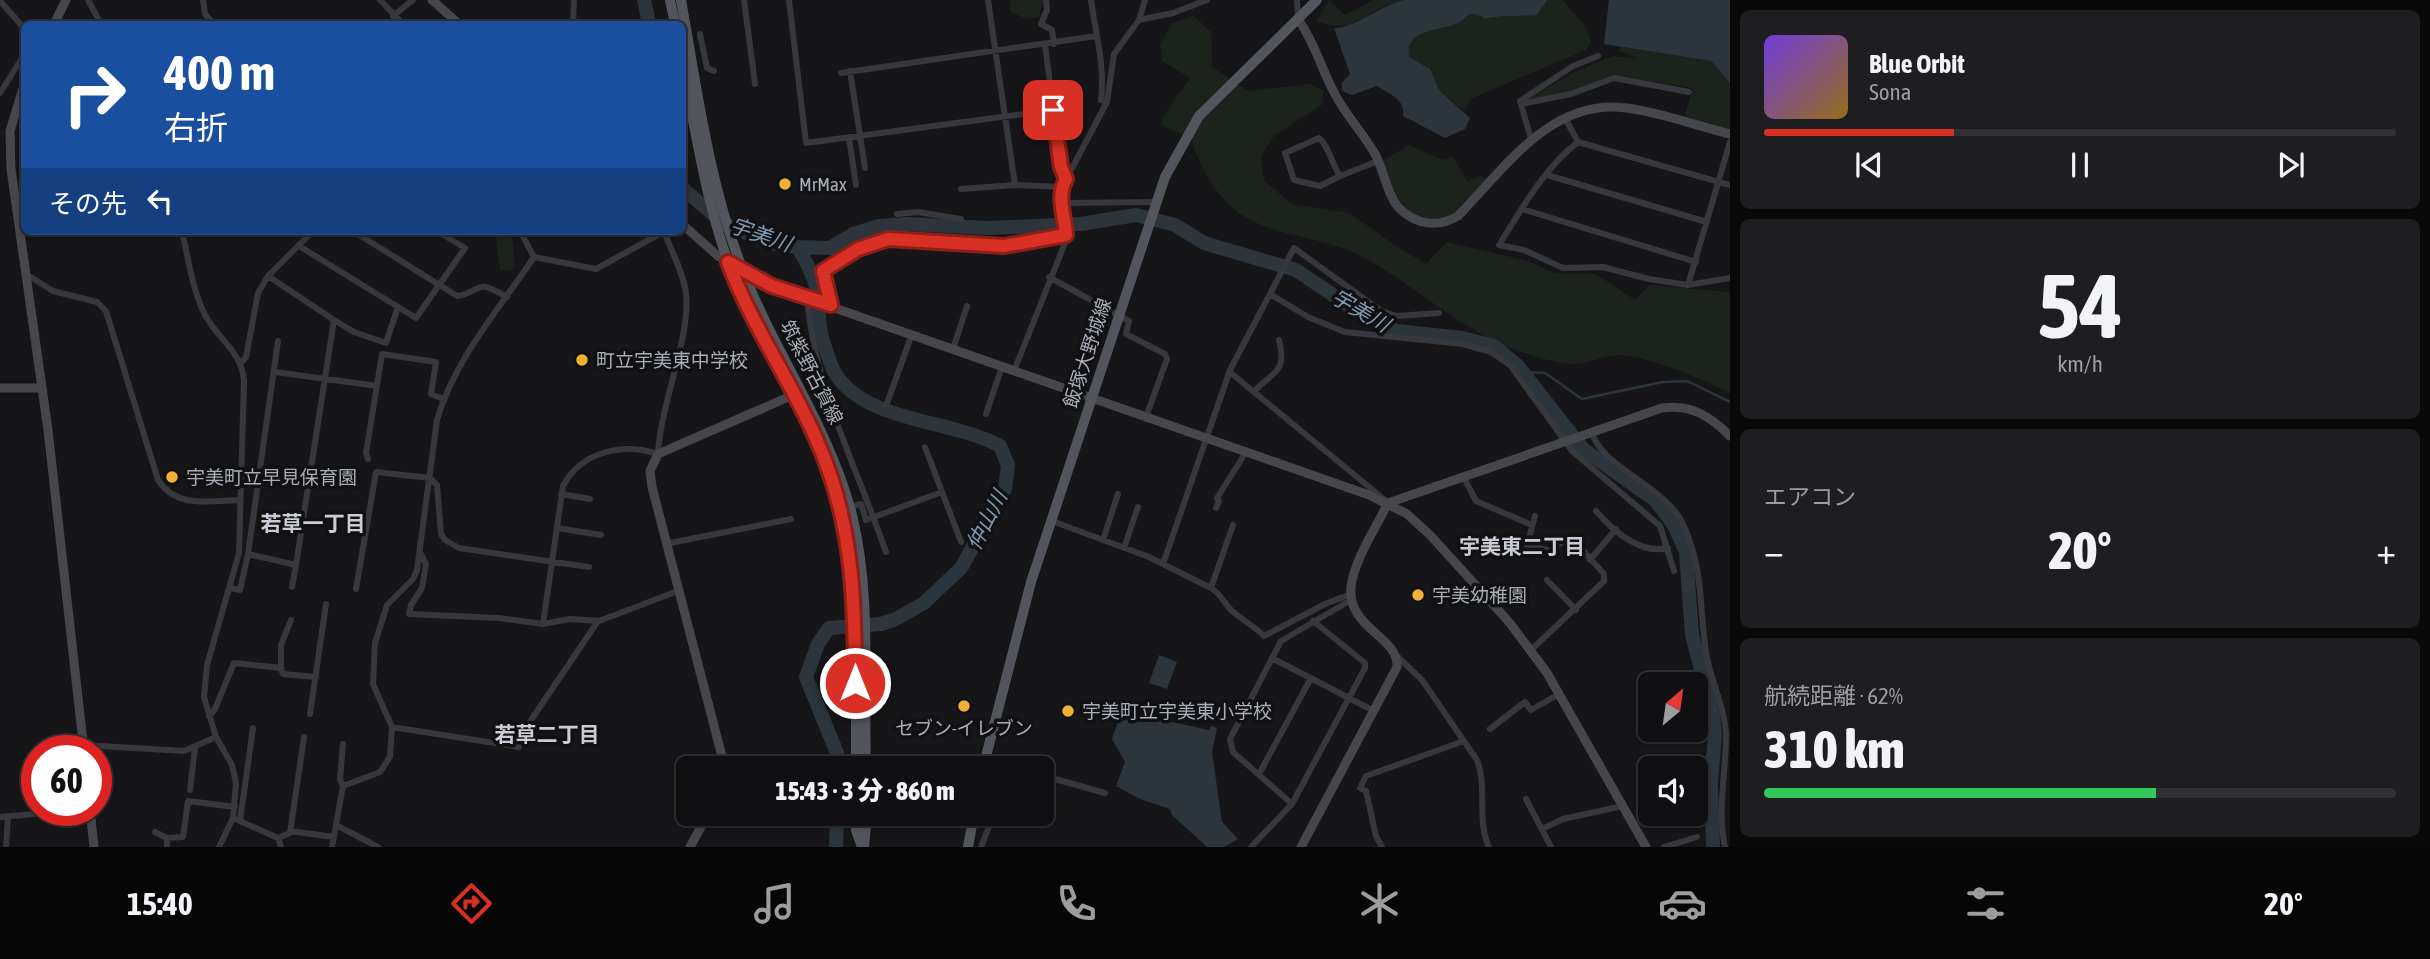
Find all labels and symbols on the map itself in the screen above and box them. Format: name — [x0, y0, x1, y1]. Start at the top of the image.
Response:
pin — [1023, 80, 1083, 140]
place label: MrMax — [799, 173, 847, 195]
marker: MrMax — [777, 176, 793, 192]
water label: 宇美川 — [727, 212, 797, 256]
water label: 宇美川 — [1328, 284, 1396, 337]
street label: 飯塚大野城線 — [1059, 295, 1115, 411]
street label: 筑紫野古賀線 — [776, 316, 848, 428]
place label: 町立宇美東中学校 — [596, 349, 748, 371]
marker: 町立宇美東中学校 — [574, 352, 590, 368]
place label: 宇美町立早見保育園 — [186, 466, 357, 488]
marker: 宇美町立早見保育園 — [164, 469, 180, 485]
water label: 仲山川 — [961, 485, 1012, 554]
district label: 若草一丁目 — [261, 511, 366, 535]
district label: 宇美東二丁目 — [1459, 534, 1585, 558]
place label: 宇美幼稚園 — [1432, 584, 1527, 606]
marker: 宇美幼稚園 — [1410, 587, 1426, 603]
position arrow — [818, 646, 892, 720]
north arrow — [1638, 672, 1708, 742]
marker: セブン-イレブン — [956, 698, 972, 714]
place label: 宇美町立宇美東小学校 — [1082, 700, 1272, 722]
marker: 宇美町立宇美東小学校 — [1060, 703, 1076, 719]
place label: セブン-イレブン — [895, 717, 1033, 739]
district label: 若草二丁目 — [495, 722, 600, 746]
speed limit sign: 60 — [21, 735, 112, 826]

